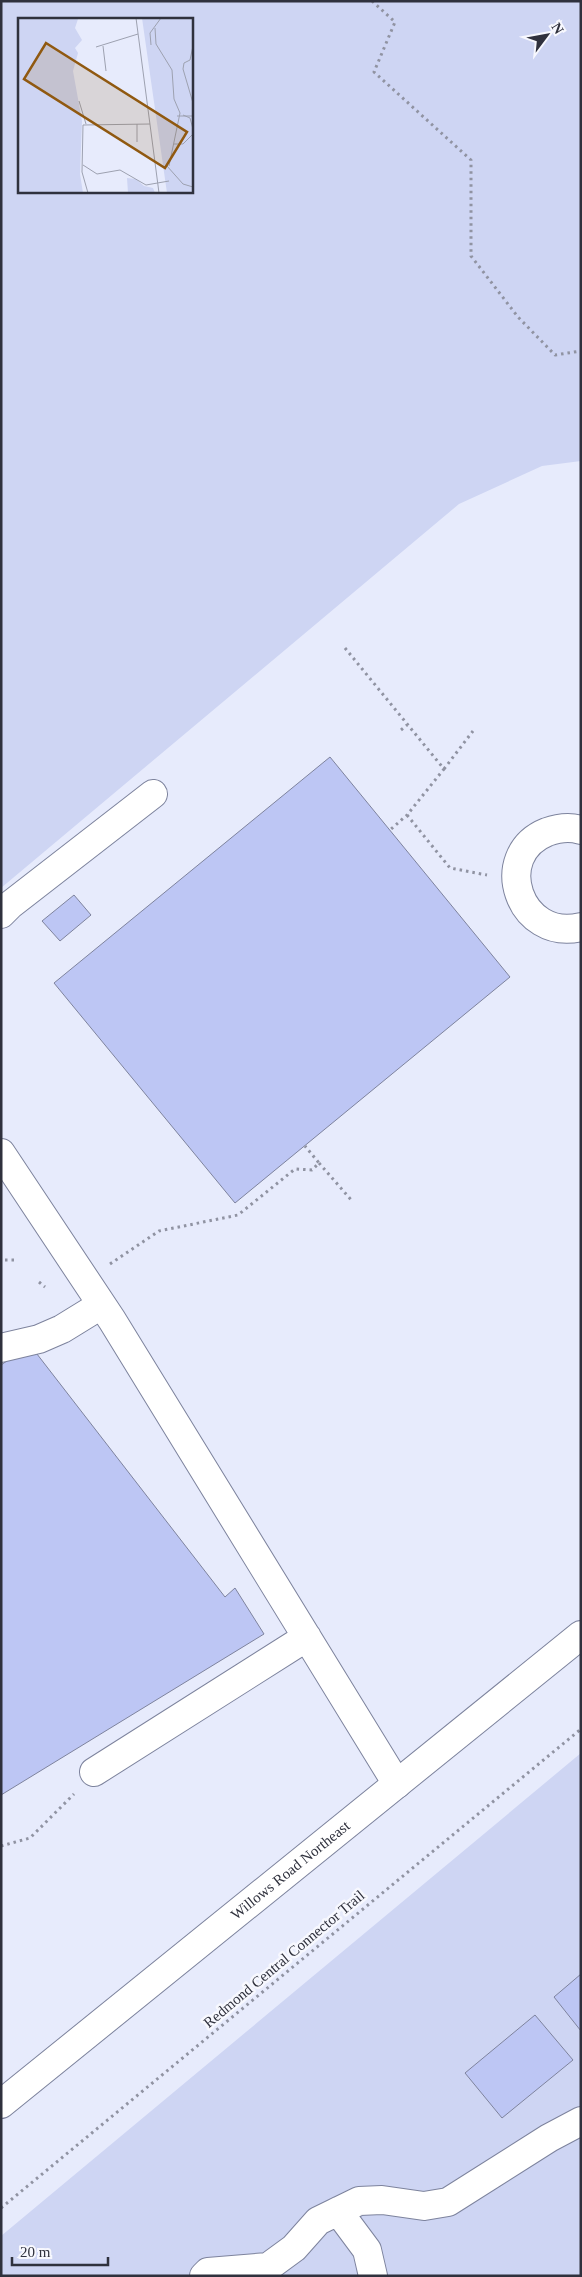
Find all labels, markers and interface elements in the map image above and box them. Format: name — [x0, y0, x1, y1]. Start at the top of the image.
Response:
north arrow — [522, 10, 572, 60]
inset map — [18, 18, 192, 192]
text: N — [549, 20, 567, 37]
street label: Willows Road Northeast — [228, 1817, 353, 1923]
street label: Redmond Central Connector Trail — [200, 1887, 368, 2031]
scale bar — [12, 2234, 109, 2266]
text: 20 m — [20, 2244, 51, 2260]

